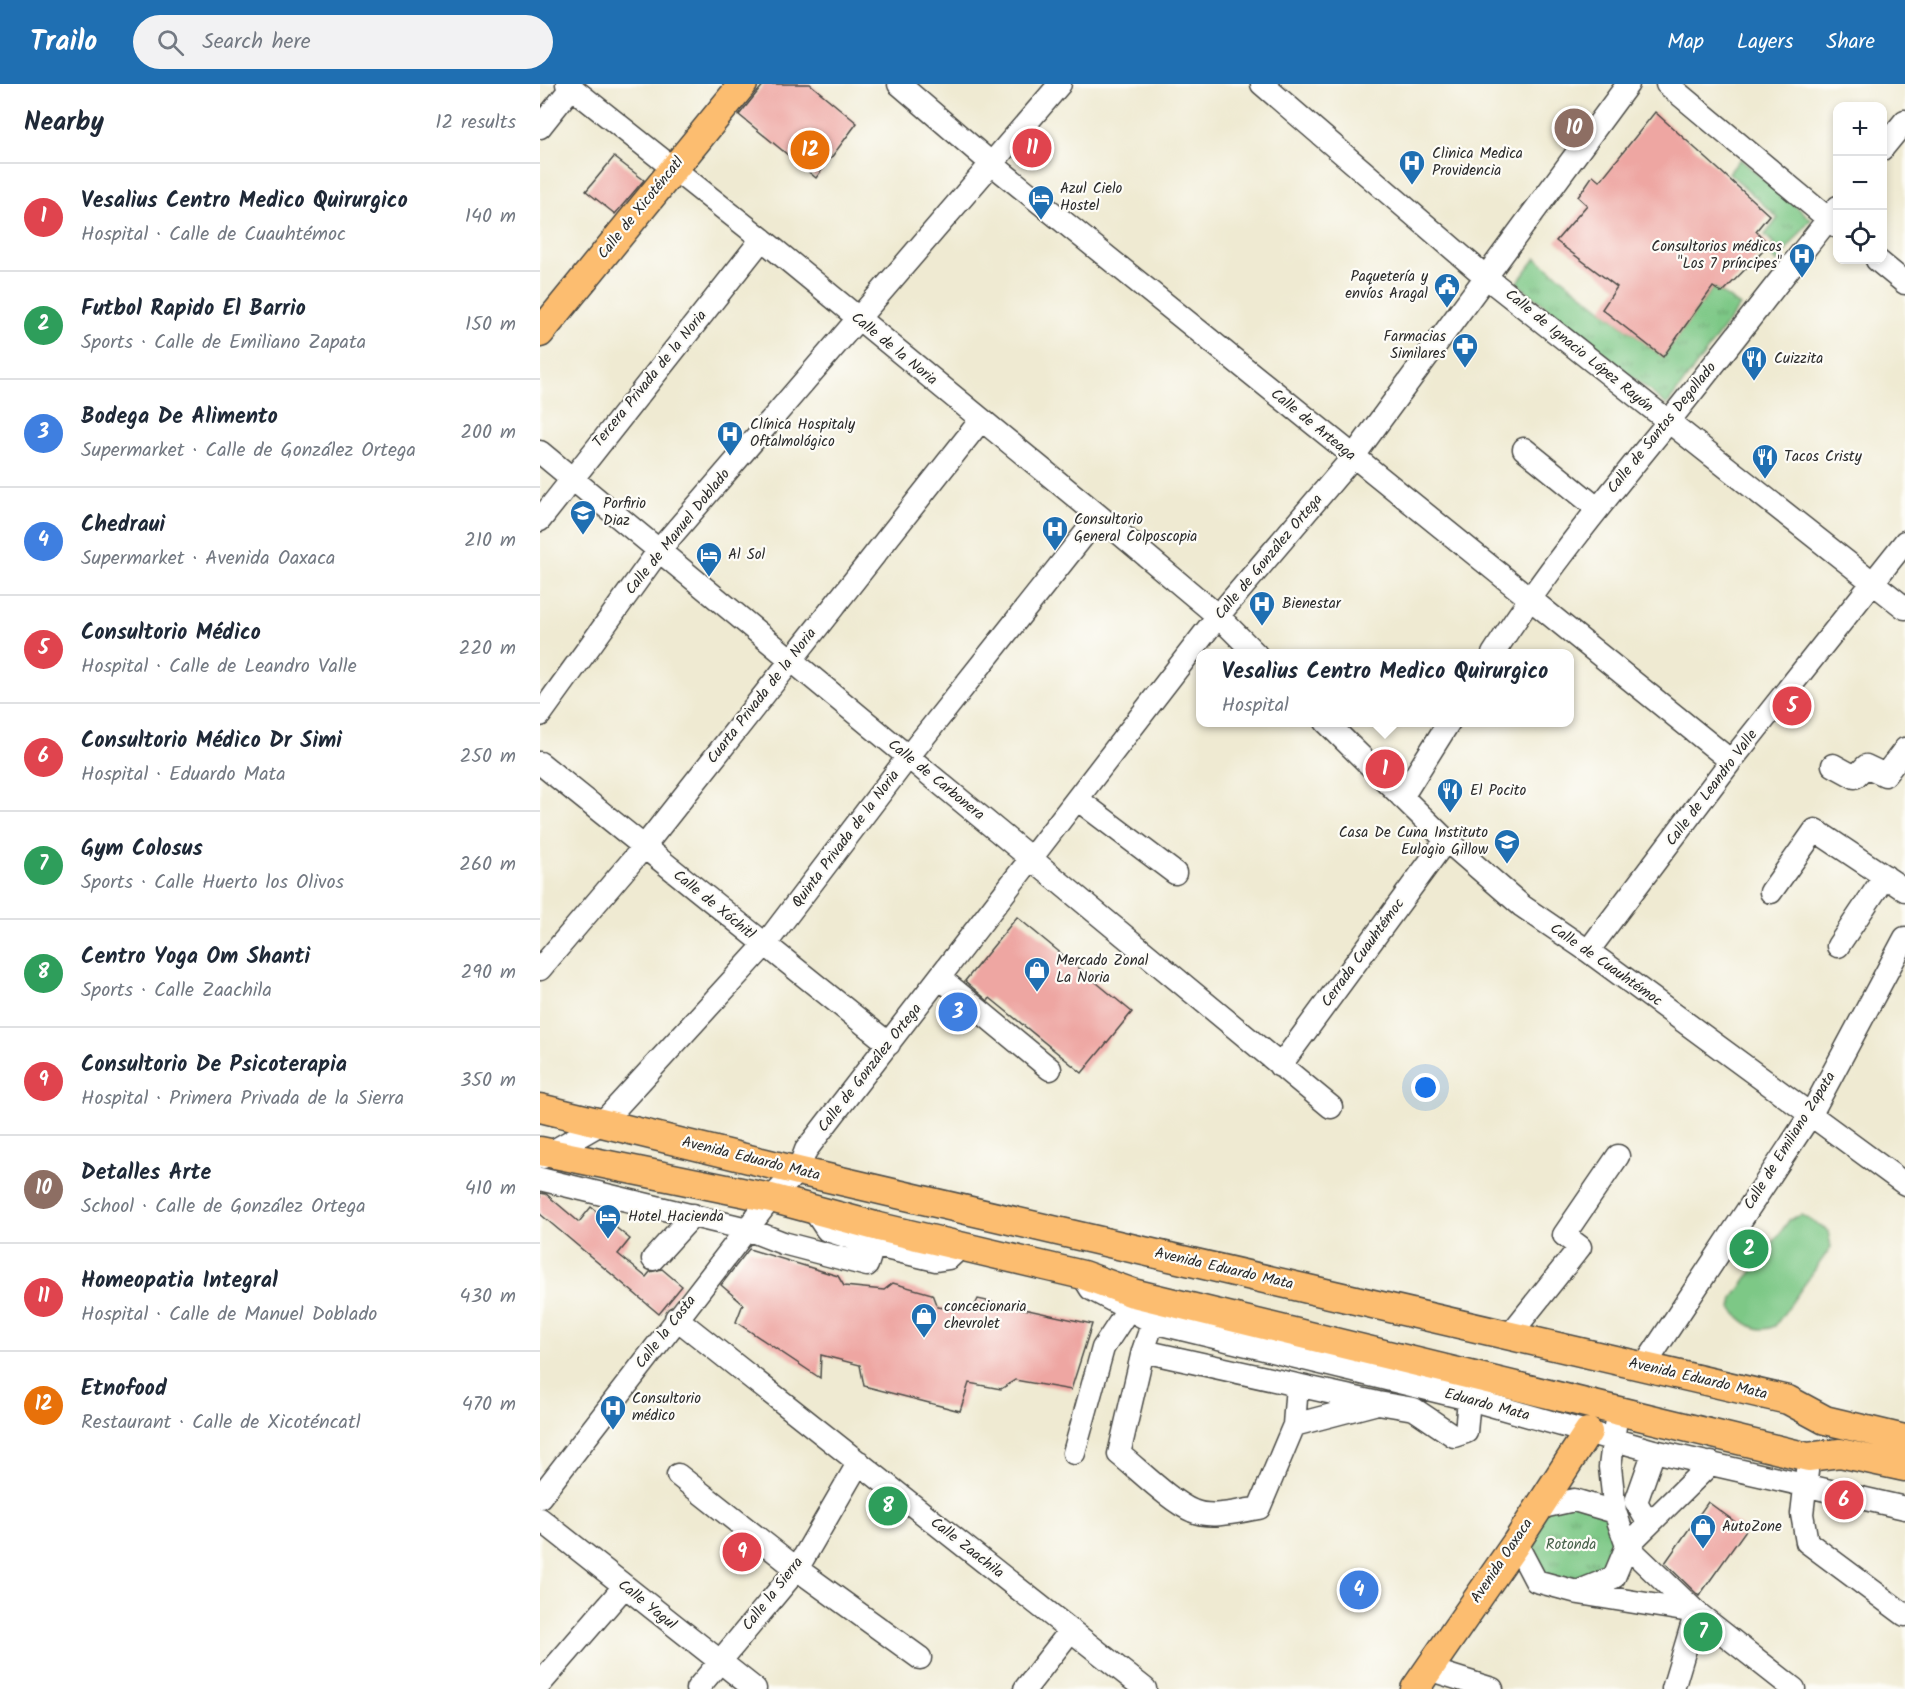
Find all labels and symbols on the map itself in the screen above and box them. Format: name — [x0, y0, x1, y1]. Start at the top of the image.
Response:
pin: 10 — [1554, 106, 1594, 150]
pin: 11 — [1012, 126, 1052, 170]
pin: 12 — [790, 128, 830, 172]
place label: Clinica Medica Providencia — [1432, 142, 1523, 183]
hospital icon: Clinica Medica Providencia — [1397, 148, 1427, 186]
street label: Calle de Xicoténcatl — [592, 151, 690, 265]
place label: Azul Cielo Hostel — [1060, 177, 1123, 218]
hotel icon: Azul Cielo Hostel — [1026, 183, 1056, 221]
place label: Consultorios médicos "Los 7 príncipes" — [1651, 235, 1783, 276]
hospital icon: Consultorios médicos "Los 7 príncipes" — [1787, 241, 1817, 279]
place label: Paquetería y envíos Aragal — [1345, 265, 1429, 306]
public building icon: Paquetería y envíos Aragal — [1432, 271, 1462, 309]
street label: Calle de Ignacio López Rayón — [1499, 283, 1659, 419]
street label: Tercera Privada de la Noria — [587, 305, 713, 453]
street label: Calle de la Noria — [845, 306, 943, 392]
place label: Farmacias Similares — [1384, 325, 1447, 366]
pharmacy icon: Farmacias Similares — [1450, 331, 1480, 369]
restaurant icon: Cuizzita — [1739, 344, 1769, 382]
place label: Cuizzita — [1774, 347, 1823, 371]
street label: Calle de Santos Degollado — [1601, 357, 1723, 499]
street label: Calle de Arteaga — [1265, 383, 1361, 467]
place label: Clínica Hospitaly Oftalmológico — [750, 413, 856, 454]
hospital icon: Clínica Hospitaly Oftalmológico — [715, 419, 745, 457]
restaurant icon: Tacos Cristy — [1750, 442, 1780, 480]
place label: Tacos Cristy — [1784, 445, 1863, 469]
street label: Calle de Manuel Doblado — [620, 464, 737, 600]
street label: Calle de González Ortega — [1209, 489, 1329, 625]
place label: Porfirio Diaz — [603, 492, 646, 533]
school or university icon: Porfirio Diaz — [568, 498, 598, 536]
place label: Consultorio General Colposcopia — [1074, 508, 1197, 549]
hospital icon: Consultorio General Colposcopia — [1040, 514, 1070, 552]
hotel icon: Al Sol — [694, 540, 724, 578]
place label: Al Sol — [728, 543, 766, 567]
hospital icon: Bienestar — [1247, 589, 1277, 627]
place label: Bienestar — [1282, 592, 1342, 616]
street label: Cuarta Privada de la Noria — [701, 623, 823, 769]
pin: 5 — [1772, 684, 1812, 728]
street label: Calle de Leandro Valle — [1660, 724, 1764, 851]
street label: Calle de Carbonera — [882, 733, 990, 827]
pin: 1 — [1366, 746, 1404, 792]
street label: Quinta Privada de la Noria — [786, 765, 906, 913]
restaurant icon: El Pocito — [1435, 776, 1465, 814]
place label: El Pocito — [1470, 779, 1526, 803]
place label: Casa De Cuna Instituto Eulogio Gillow — [1339, 821, 1489, 862]
school or university icon: Casa De Cuna Instituto Eulogio Gillow — [1492, 827, 1522, 865]
street label: Calle de Xóchitl — [667, 864, 761, 946]
street label: Cerrada Cuauhtémoc — [1315, 893, 1411, 1012]
street label: Calle de Cuauhtémoc — [1545, 917, 1667, 1013]
place label: Mercado Zonal La Noria — [1056, 949, 1149, 990]
shop icon: Mercado Zonal La Noria — [1022, 955, 1052, 993]
pin: 3 — [938, 990, 978, 1034]
street label: Calle de González Ortega — [812, 998, 928, 1138]
street label: Calle de Emiliano Zapata — [1738, 1067, 1842, 1215]
your location — [1411, 1073, 1440, 1102]
street label: Avenida Eduardo Mata — [679, 1130, 823, 1188]
hotel icon: Hotel Hacienda — [593, 1202, 623, 1240]
place label: Hotel Hacienda — [628, 1205, 724, 1229]
pin: 2 — [1730, 1226, 1768, 1272]
street label: Avenida Eduardo Mata — [1152, 1241, 1296, 1297]
street label: Calle la Costa — [629, 1290, 703, 1374]
place label: concecionaria chevrolet — [944, 1295, 1027, 1336]
shop icon: concecionaria chevrolet — [909, 1301, 939, 1339]
street label: Avenida Eduardo Mata — [1626, 1351, 1770, 1407]
street label: Eduardo Mata — [1442, 1382, 1532, 1428]
place label: Consultorio médico — [632, 1387, 701, 1428]
hospital icon: Consultorio médico — [598, 1393, 628, 1431]
pin: 6 — [1824, 1478, 1864, 1522]
pin: 8 — [868, 1484, 908, 1528]
street label: Calle Zaachila — [925, 1511, 1009, 1585]
shop icon: AutoZone — [1688, 1512, 1718, 1550]
street label: Avenida Oaxaca — [1465, 1514, 1539, 1608]
place label: AutoZone — [1722, 1515, 1782, 1539]
pin: 9 — [722, 1530, 762, 1574]
park label: Rotonda — [1546, 1533, 1596, 1557]
street label: Calle la Sierra — [736, 1552, 810, 1636]
pin: 4 — [1340, 1568, 1378, 1612]
street label: Calle Yagul — [612, 1574, 682, 1636]
pin: 7 — [1684, 1610, 1722, 1654]

